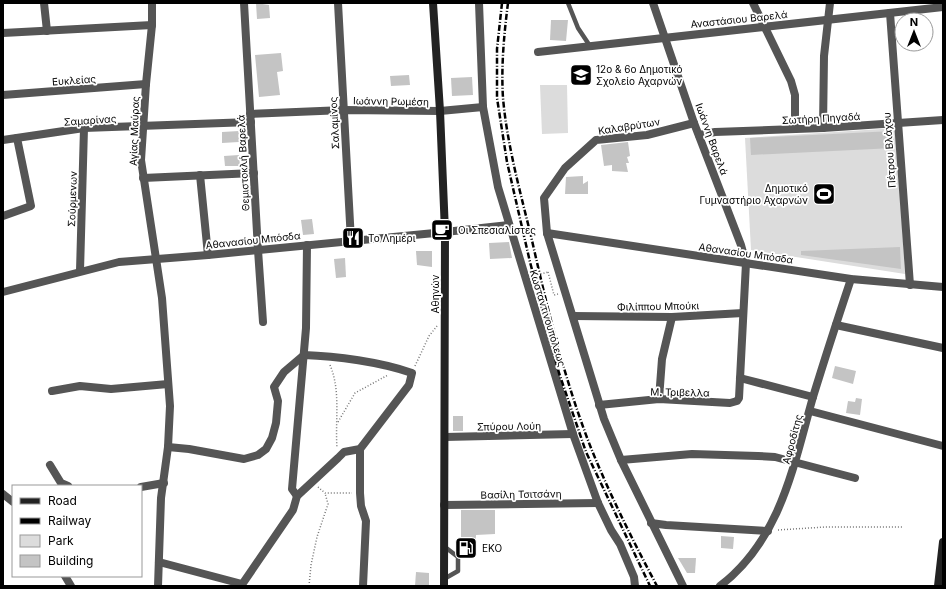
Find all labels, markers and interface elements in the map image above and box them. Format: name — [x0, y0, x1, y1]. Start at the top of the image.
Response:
street label: Αναστάσιου Βαρελά — [690, 8, 788, 30]
north arrow — [894, 12, 934, 52]
text: N — [910, 15, 918, 29]
school or university icon: 12ο & 6ο Δημοτικό Σχολείο Αχαρνών — [568, 62, 594, 88]
place label: 12ο & 6ο Δημοτικό Σχολείο Αχαρνών — [596, 63, 682, 87]
street label: Ευκλείας — [52, 72, 97, 88]
street label: Ιωάννη Ρωμέση — [353, 94, 429, 109]
street label: Αγίας Μαύρας — [127, 96, 141, 166]
street label: Σαλαμίνος — [327, 96, 341, 150]
street label: Ιωάννη Βαρελά — [692, 101, 731, 177]
street label: Σωτήρη Πηγαδά — [781, 110, 861, 127]
street label: Σαμαρίνας — [63, 112, 117, 128]
street label: Πέτρου Βλάχου — [880, 112, 898, 188]
street label: Θεμιστοκλή Βαρελά — [234, 114, 253, 212]
street label: Καλαβρύτων — [597, 115, 661, 137]
street label: Σούρμενων — [65, 171, 79, 227]
sports icon: Δημοτικό Γυμναστήριο Αχαρνών — [811, 181, 837, 207]
place label: Δημοτικό Γυμναστήριο Αχαρνών — [700, 182, 808, 207]
cafe icon: Οι Σπεσιαλίστες — [429, 217, 455, 243]
place label: Οι Σπεσιαλίστες — [458, 224, 536, 236]
restaurant icon: Το Λημέρι — [340, 225, 366, 251]
street label: Αθανασίου Μπόσδα — [205, 229, 301, 251]
place label: Το Λημέρι — [368, 232, 416, 245]
street label: Αθανασίου Μπόσδα — [698, 240, 794, 266]
street label: Κωσταντινουπόλεως — [528, 268, 569, 368]
street label: Αθηνών — [429, 274, 442, 313]
street label: Φιλίππου Μπούκι — [617, 299, 699, 313]
street label: Μ. Τριβελλα — [650, 385, 710, 399]
street label: Αφροδίτης — [780, 412, 805, 466]
street label: Σπύρου Λούη — [477, 419, 541, 434]
legend — [12, 485, 142, 577]
street label: Βασίλη Τσιτσάνη — [480, 487, 562, 502]
text: Road — [48, 493, 77, 508]
text: Railway — [48, 513, 92, 528]
text: Park — [48, 533, 74, 548]
fuel station icon: EKO — [453, 535, 479, 561]
place label: EKO — [482, 542, 502, 554]
text: Building — [48, 553, 93, 568]

